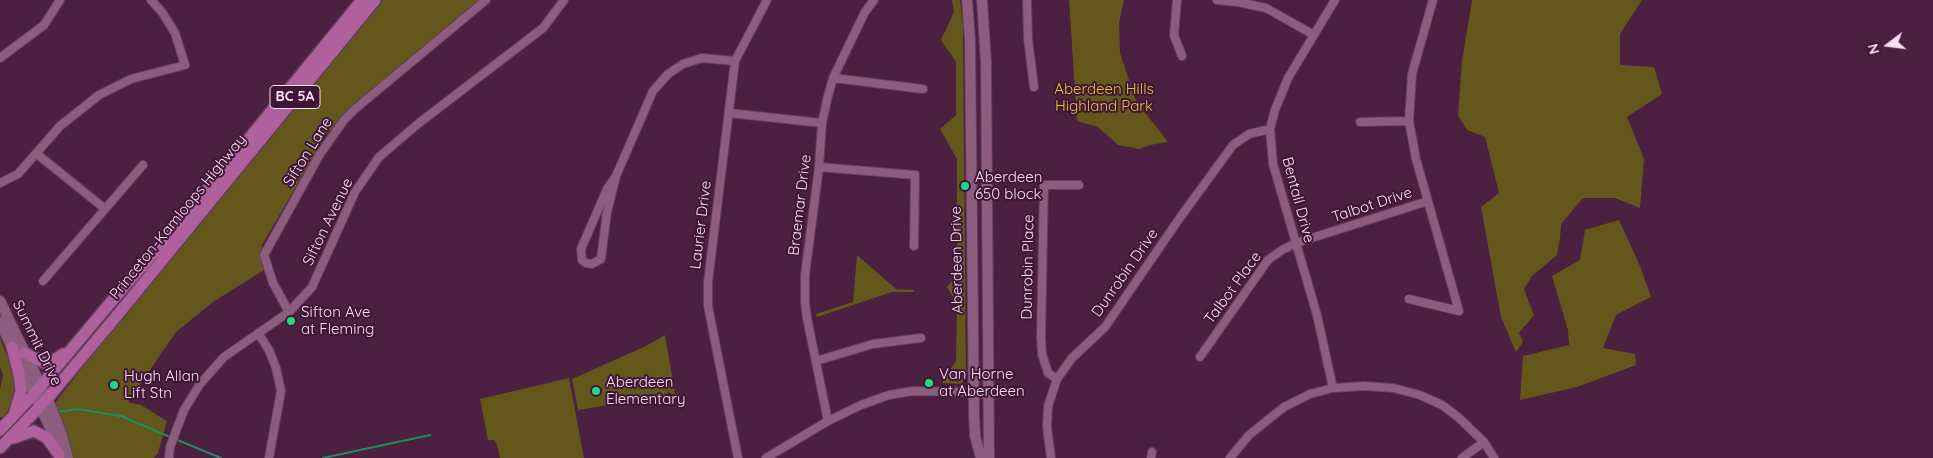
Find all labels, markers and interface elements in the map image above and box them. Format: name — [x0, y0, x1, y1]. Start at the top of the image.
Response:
north arrow — [1863, 20, 1913, 70]
text: N — [1863, 42, 1884, 56]
park label: Aberdeen Hills Highland Park — [1054, 80, 1154, 115]
road number: BC 5A — [270, 85, 320, 108]
street label: Sifton Lane — [280, 114, 336, 190]
street label: Princeton-Kamloops Highway — [106, 131, 250, 303]
street label: Braemar Drive — [785, 153, 815, 257]
street label: Bentall Drive — [1278, 155, 1318, 245]
place label: Aberdeen 650 block — [975, 168, 1042, 203]
street label: Sifton Avenue — [299, 175, 357, 269]
street label: Laurier Drive — [687, 180, 715, 270]
marker: Aberdeen 650 block — [959, 180, 971, 192]
street label: Talbot Drive — [1329, 184, 1415, 226]
street label: Aberdeen Drive — [947, 206, 967, 314]
street label: Dunrobin Place — [1018, 214, 1038, 320]
street label: Dunrobin Drive — [1088, 225, 1162, 321]
street label: Talbot Place — [1201, 248, 1265, 328]
street label: Summit Drive — [9, 297, 65, 389]
place label: Sifton Ave at Fleming — [301, 303, 374, 338]
marker: Sifton Ave at Fleming — [285, 315, 297, 327]
place label: Van Horne at Aberdeen — [939, 365, 1025, 400]
place label: Hugh Allan Lift Stn — [124, 367, 200, 402]
place label: Aberdeen Elementary — [606, 373, 686, 408]
marker: Van Horne at Aberdeen — [923, 377, 935, 389]
marker: Hugh Allan Lift Stn — [108, 379, 120, 391]
marker: Aberdeen Elementary — [590, 385, 602, 397]

